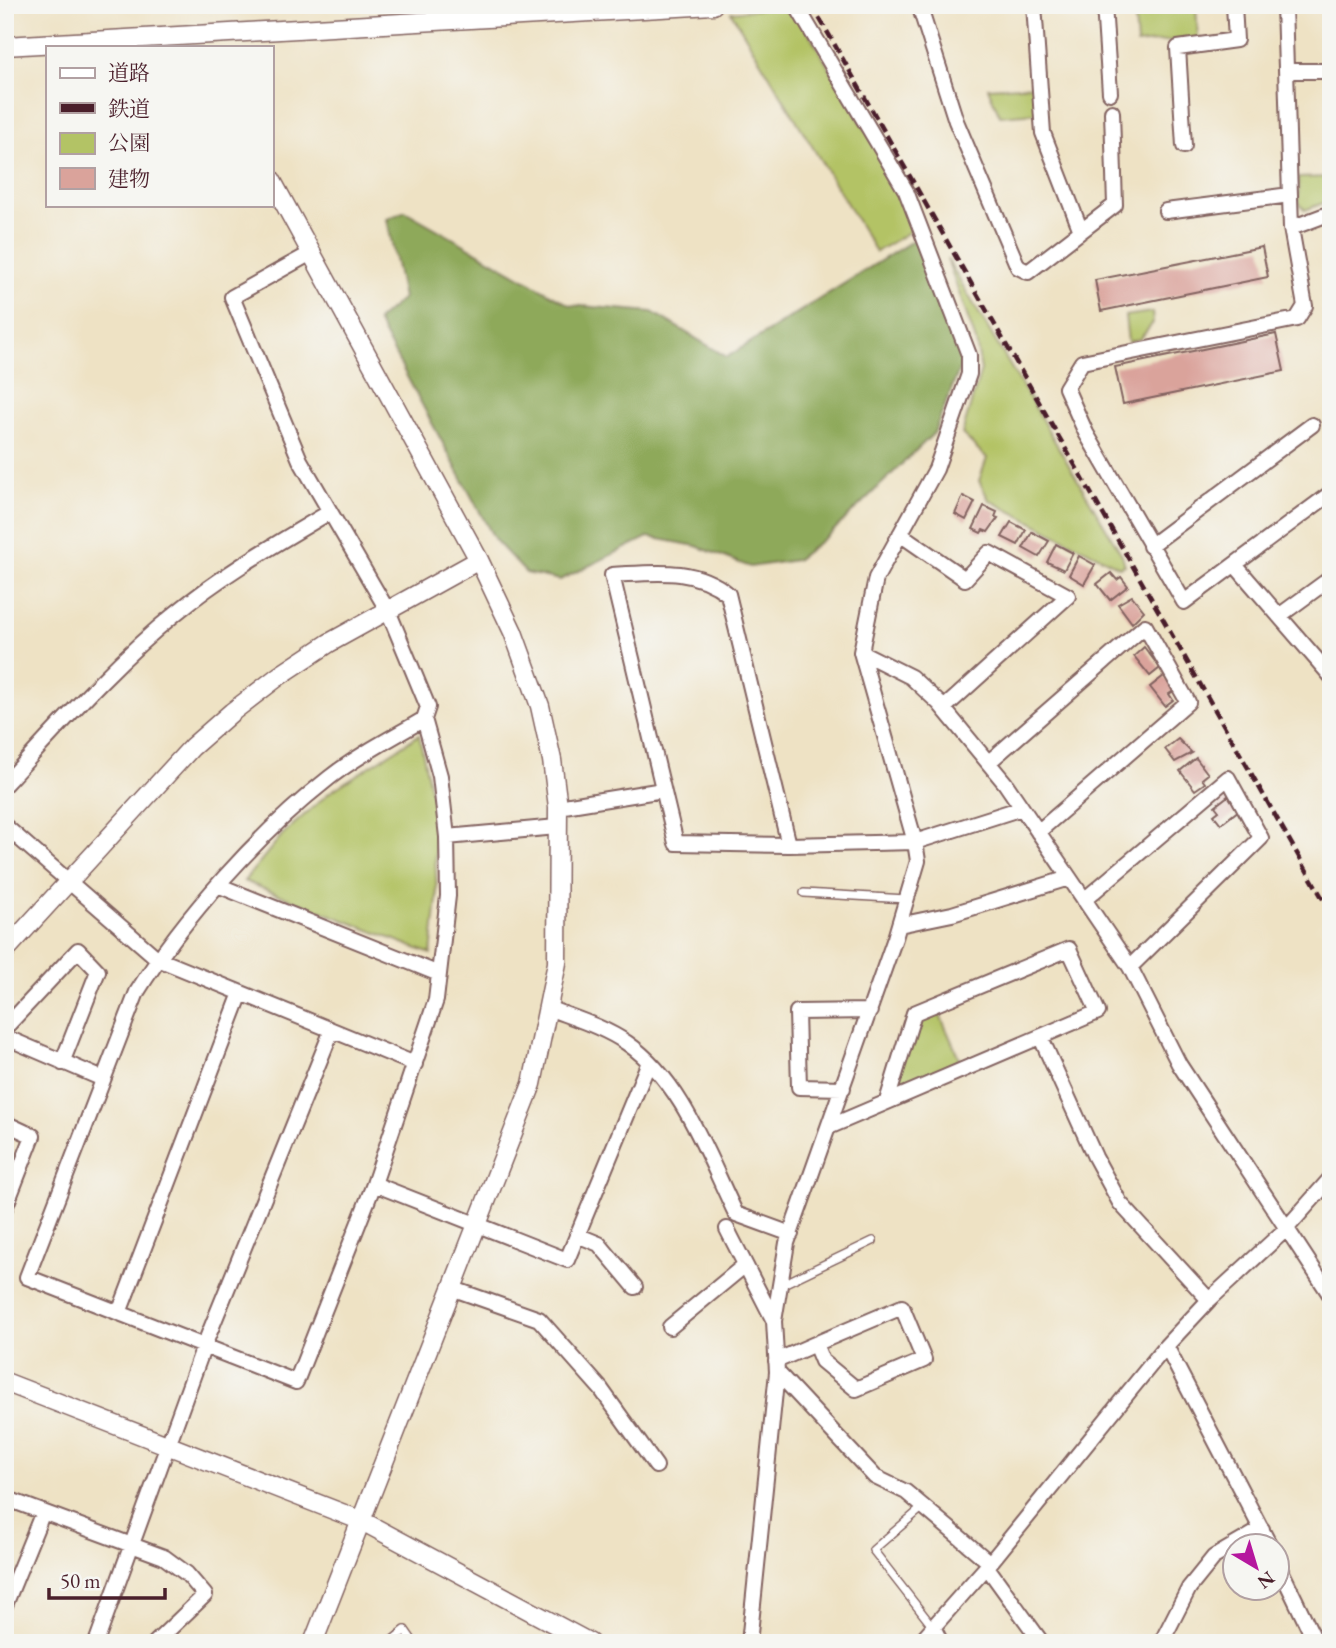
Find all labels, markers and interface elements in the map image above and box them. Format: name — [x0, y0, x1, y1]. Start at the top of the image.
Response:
legend — [46, 46, 273, 206]
text: 道路 — [108, 59, 150, 86]
text: 鉄道 — [108, 95, 150, 122]
text: 公園 — [108, 129, 150, 156]
text: 建物 — [108, 165, 150, 192]
north arrow — [1220, 1532, 1290, 1602]
scale bar — [49, 1557, 164, 1601]
text: N — [1252, 1565, 1280, 1595]
text: 50 m — [60, 1567, 101, 1594]

